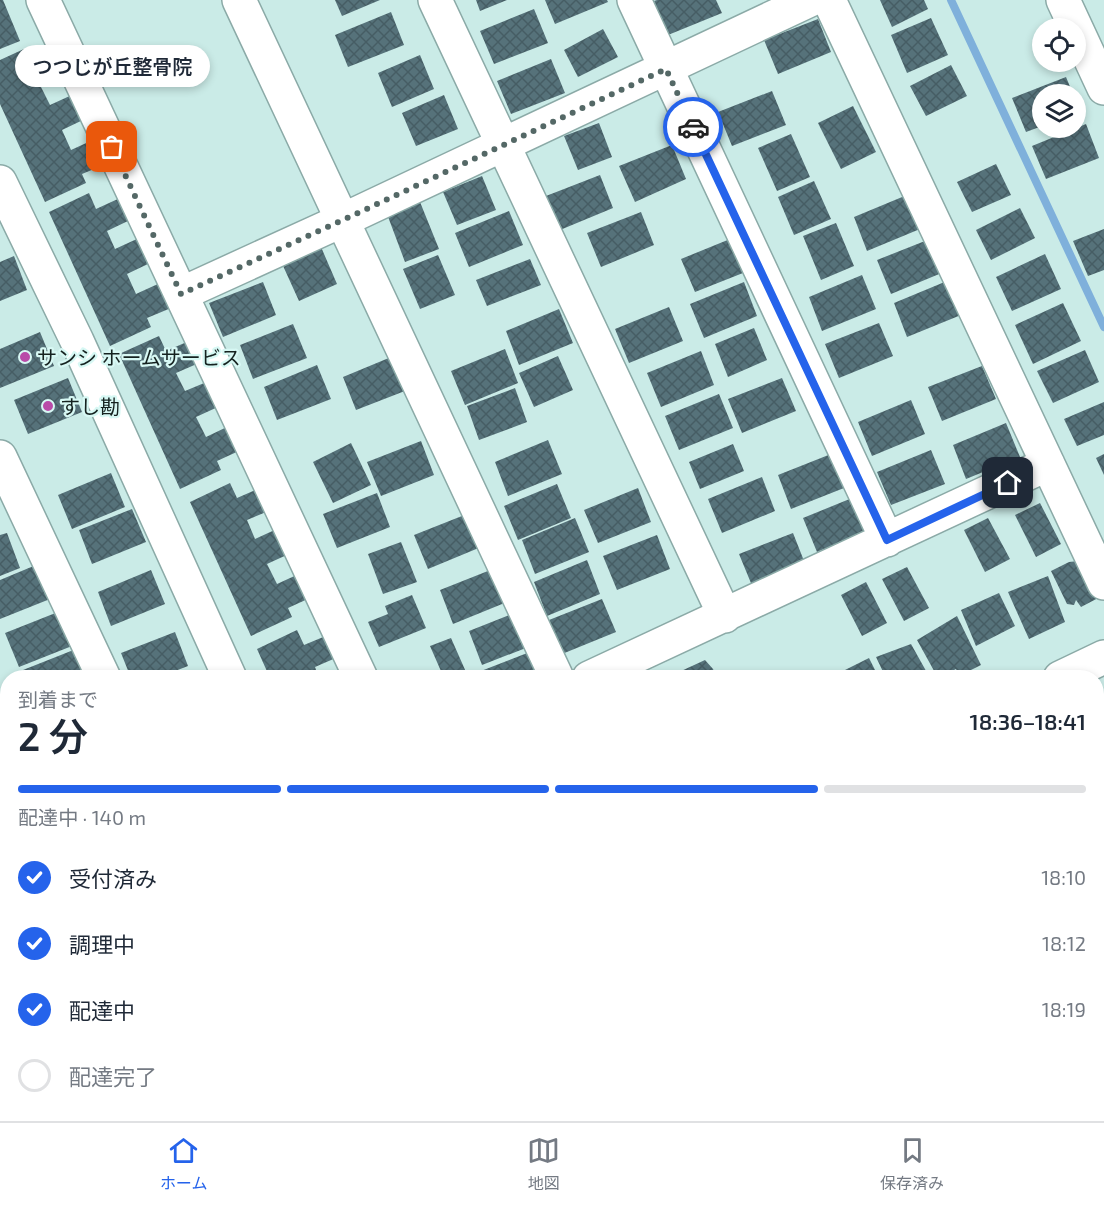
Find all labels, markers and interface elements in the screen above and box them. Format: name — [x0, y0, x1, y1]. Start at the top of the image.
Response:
map controls — [1032, 18, 1086, 138]
button: locate — [1032, 18, 1086, 72]
callout: つつじが丘整骨院 — [15, 45, 210, 87]
text: つつじが丘整骨院 — [33, 54, 193, 78]
button: layers — [1032, 84, 1086, 138]
courier — [663, 97, 723, 157]
icon: car — [677, 111, 710, 144]
pin — [86, 121, 137, 172]
icon: bag — [95, 130, 128, 163]
place label: サンシ ホームサービス — [37, 345, 241, 369]
marker: サンシ ホームサービス — [18, 350, 32, 364]
place label: すし勘 — [60, 394, 120, 418]
marker: すし勘 — [41, 399, 55, 413]
pin — [982, 457, 1033, 508]
icon: home — [991, 466, 1024, 499]
text: 到着まで — [18, 687, 98, 711]
text: 18:36–18:41 — [969, 708, 1086, 734]
text: 2 分 — [18, 712, 88, 759]
text: 配達中 · 140 m — [18, 805, 146, 829]
icon: check — [18, 861, 51, 894]
text: 受付済み — [69, 865, 157, 891]
text: 18:10 — [1041, 865, 1086, 889]
icon: check — [18, 927, 51, 960]
text: 調理中 — [69, 931, 135, 957]
text: 18:12 — [1042, 931, 1086, 955]
icon: check — [18, 993, 51, 1026]
text: 配達中 — [69, 997, 135, 1023]
text: 18:19 — [1042, 997, 1086, 1021]
text: 配達完了 — [69, 1063, 157, 1089]
tab: ホーム — [160, 1134, 207, 1194]
tab: 地図 — [527, 1134, 560, 1194]
tab: 保存済み — [880, 1134, 944, 1194]

